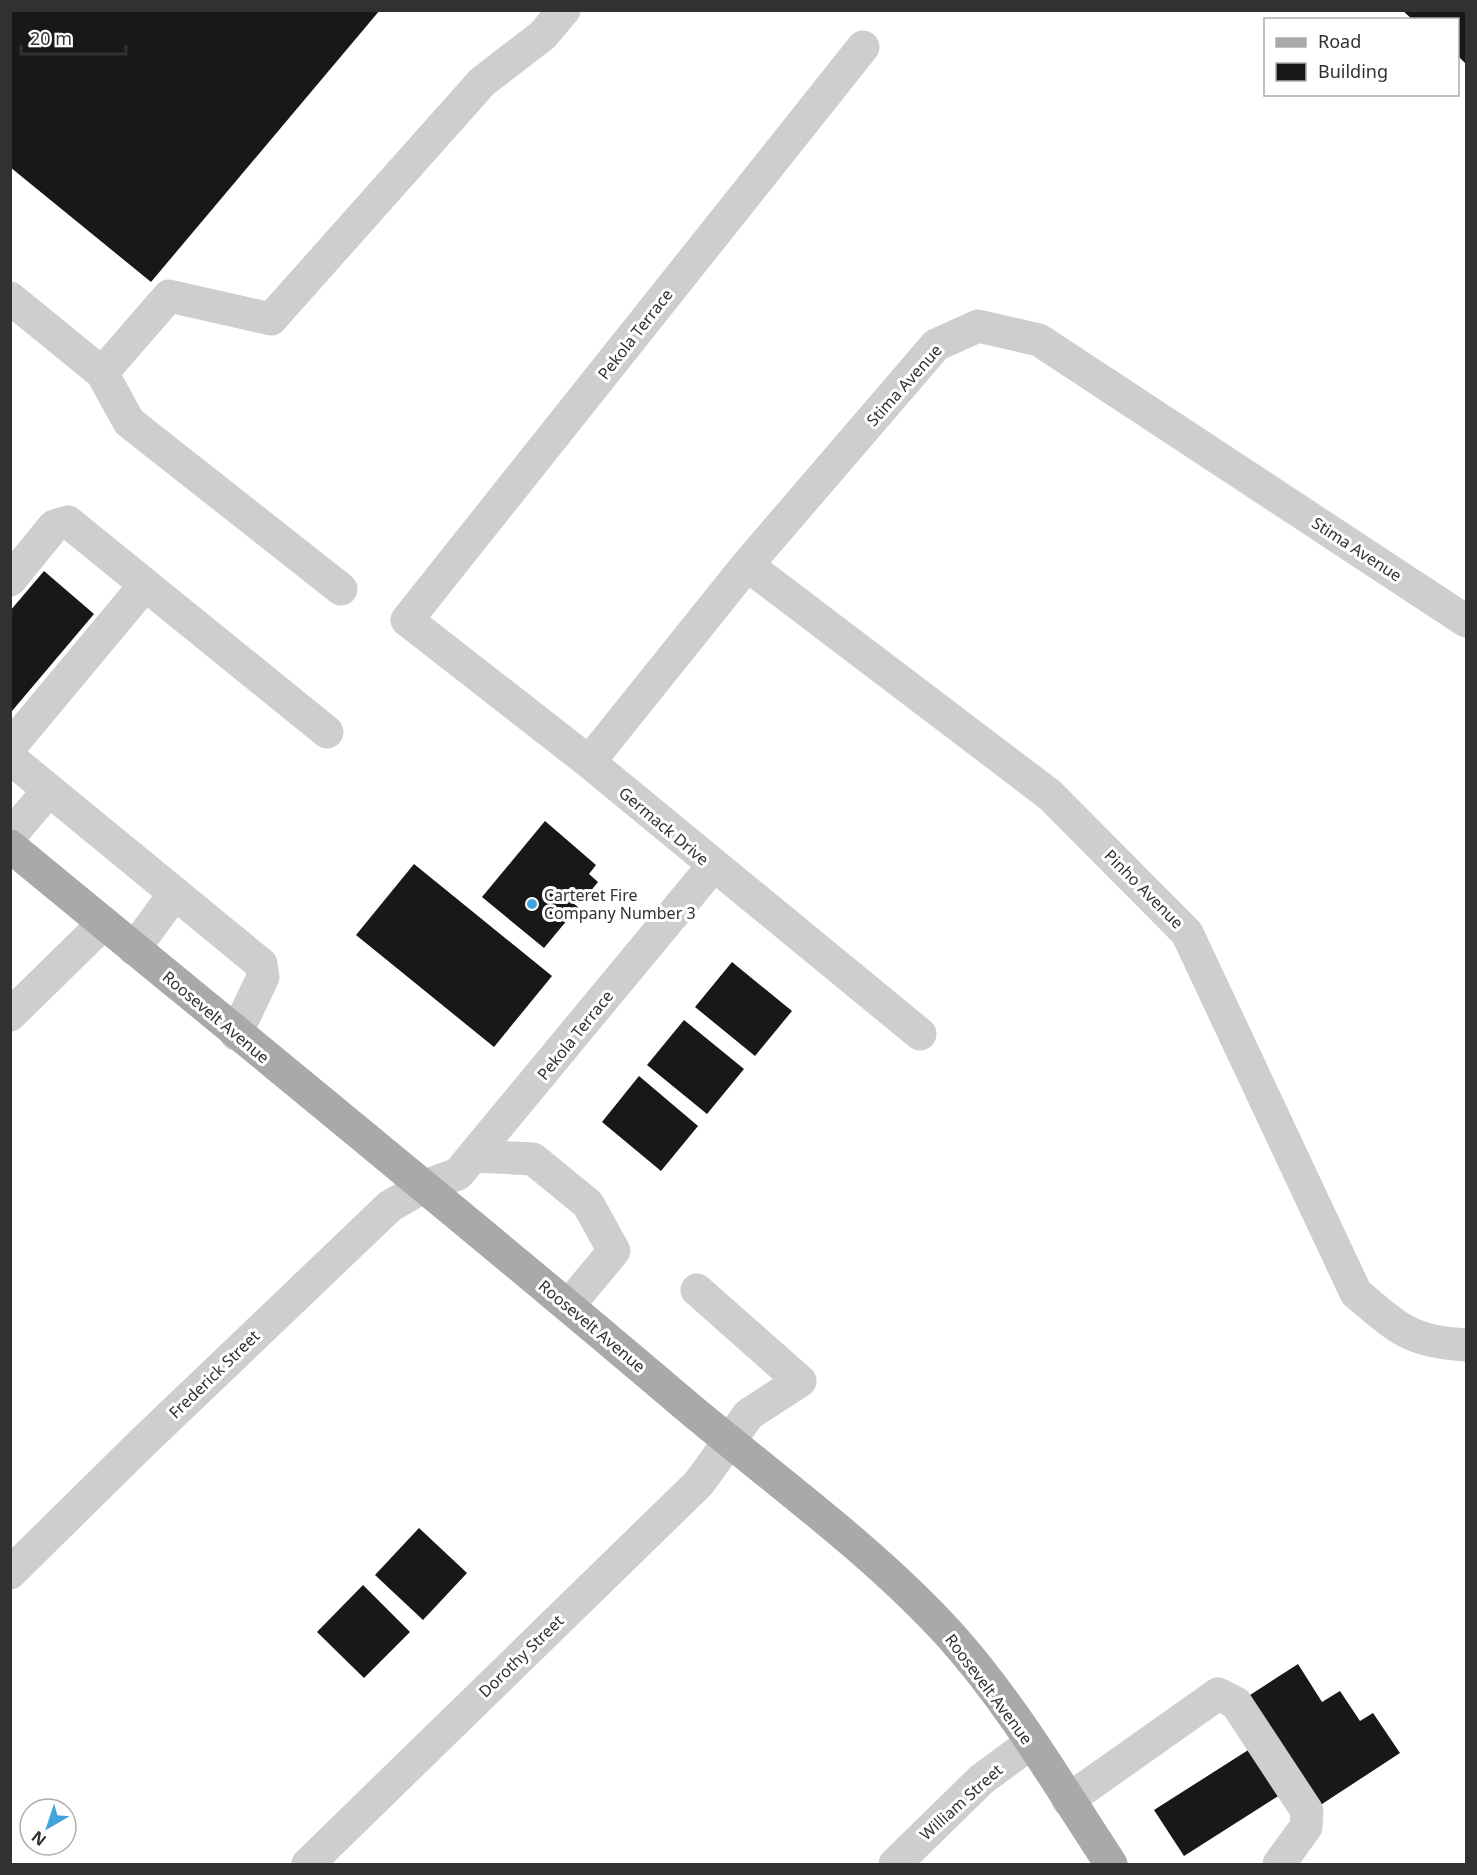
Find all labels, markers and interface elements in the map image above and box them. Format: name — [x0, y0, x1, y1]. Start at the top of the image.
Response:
scale bar — [21, 18, 126, 56]
legend — [1264, 18, 1459, 96]
text: 20 m — [30, 26, 72, 50]
text: Road — [1318, 29, 1361, 53]
text: Building — [1318, 59, 1388, 83]
street label: Pekola Terrace — [593, 284, 677, 384]
street label: Stima Avenue — [861, 339, 947, 431]
street label: Stima Avenue — [1308, 512, 1406, 586]
street label: Germack Drive — [614, 782, 714, 870]
street label: Pinho Avenue — [1100, 845, 1188, 933]
place label: Carteret Fire Company Number 3 — [544, 884, 696, 924]
marker: Carteret Fire Company Number 3 — [525, 897, 539, 911]
street label: Roosevelt Avenue — [158, 966, 274, 1068]
street label: Pekola Terrace — [532, 985, 618, 1085]
street label: Roosevelt Avenue — [534, 1275, 650, 1377]
street label: Frederick Street — [164, 1325, 264, 1423]
street label: Dorothy Street — [474, 1610, 568, 1702]
street label: Roosevelt Avenue — [940, 1629, 1038, 1749]
street label: William Street — [915, 1759, 1007, 1845]
north arrow — [18, 1797, 78, 1857]
text: N — [27, 1826, 51, 1851]

